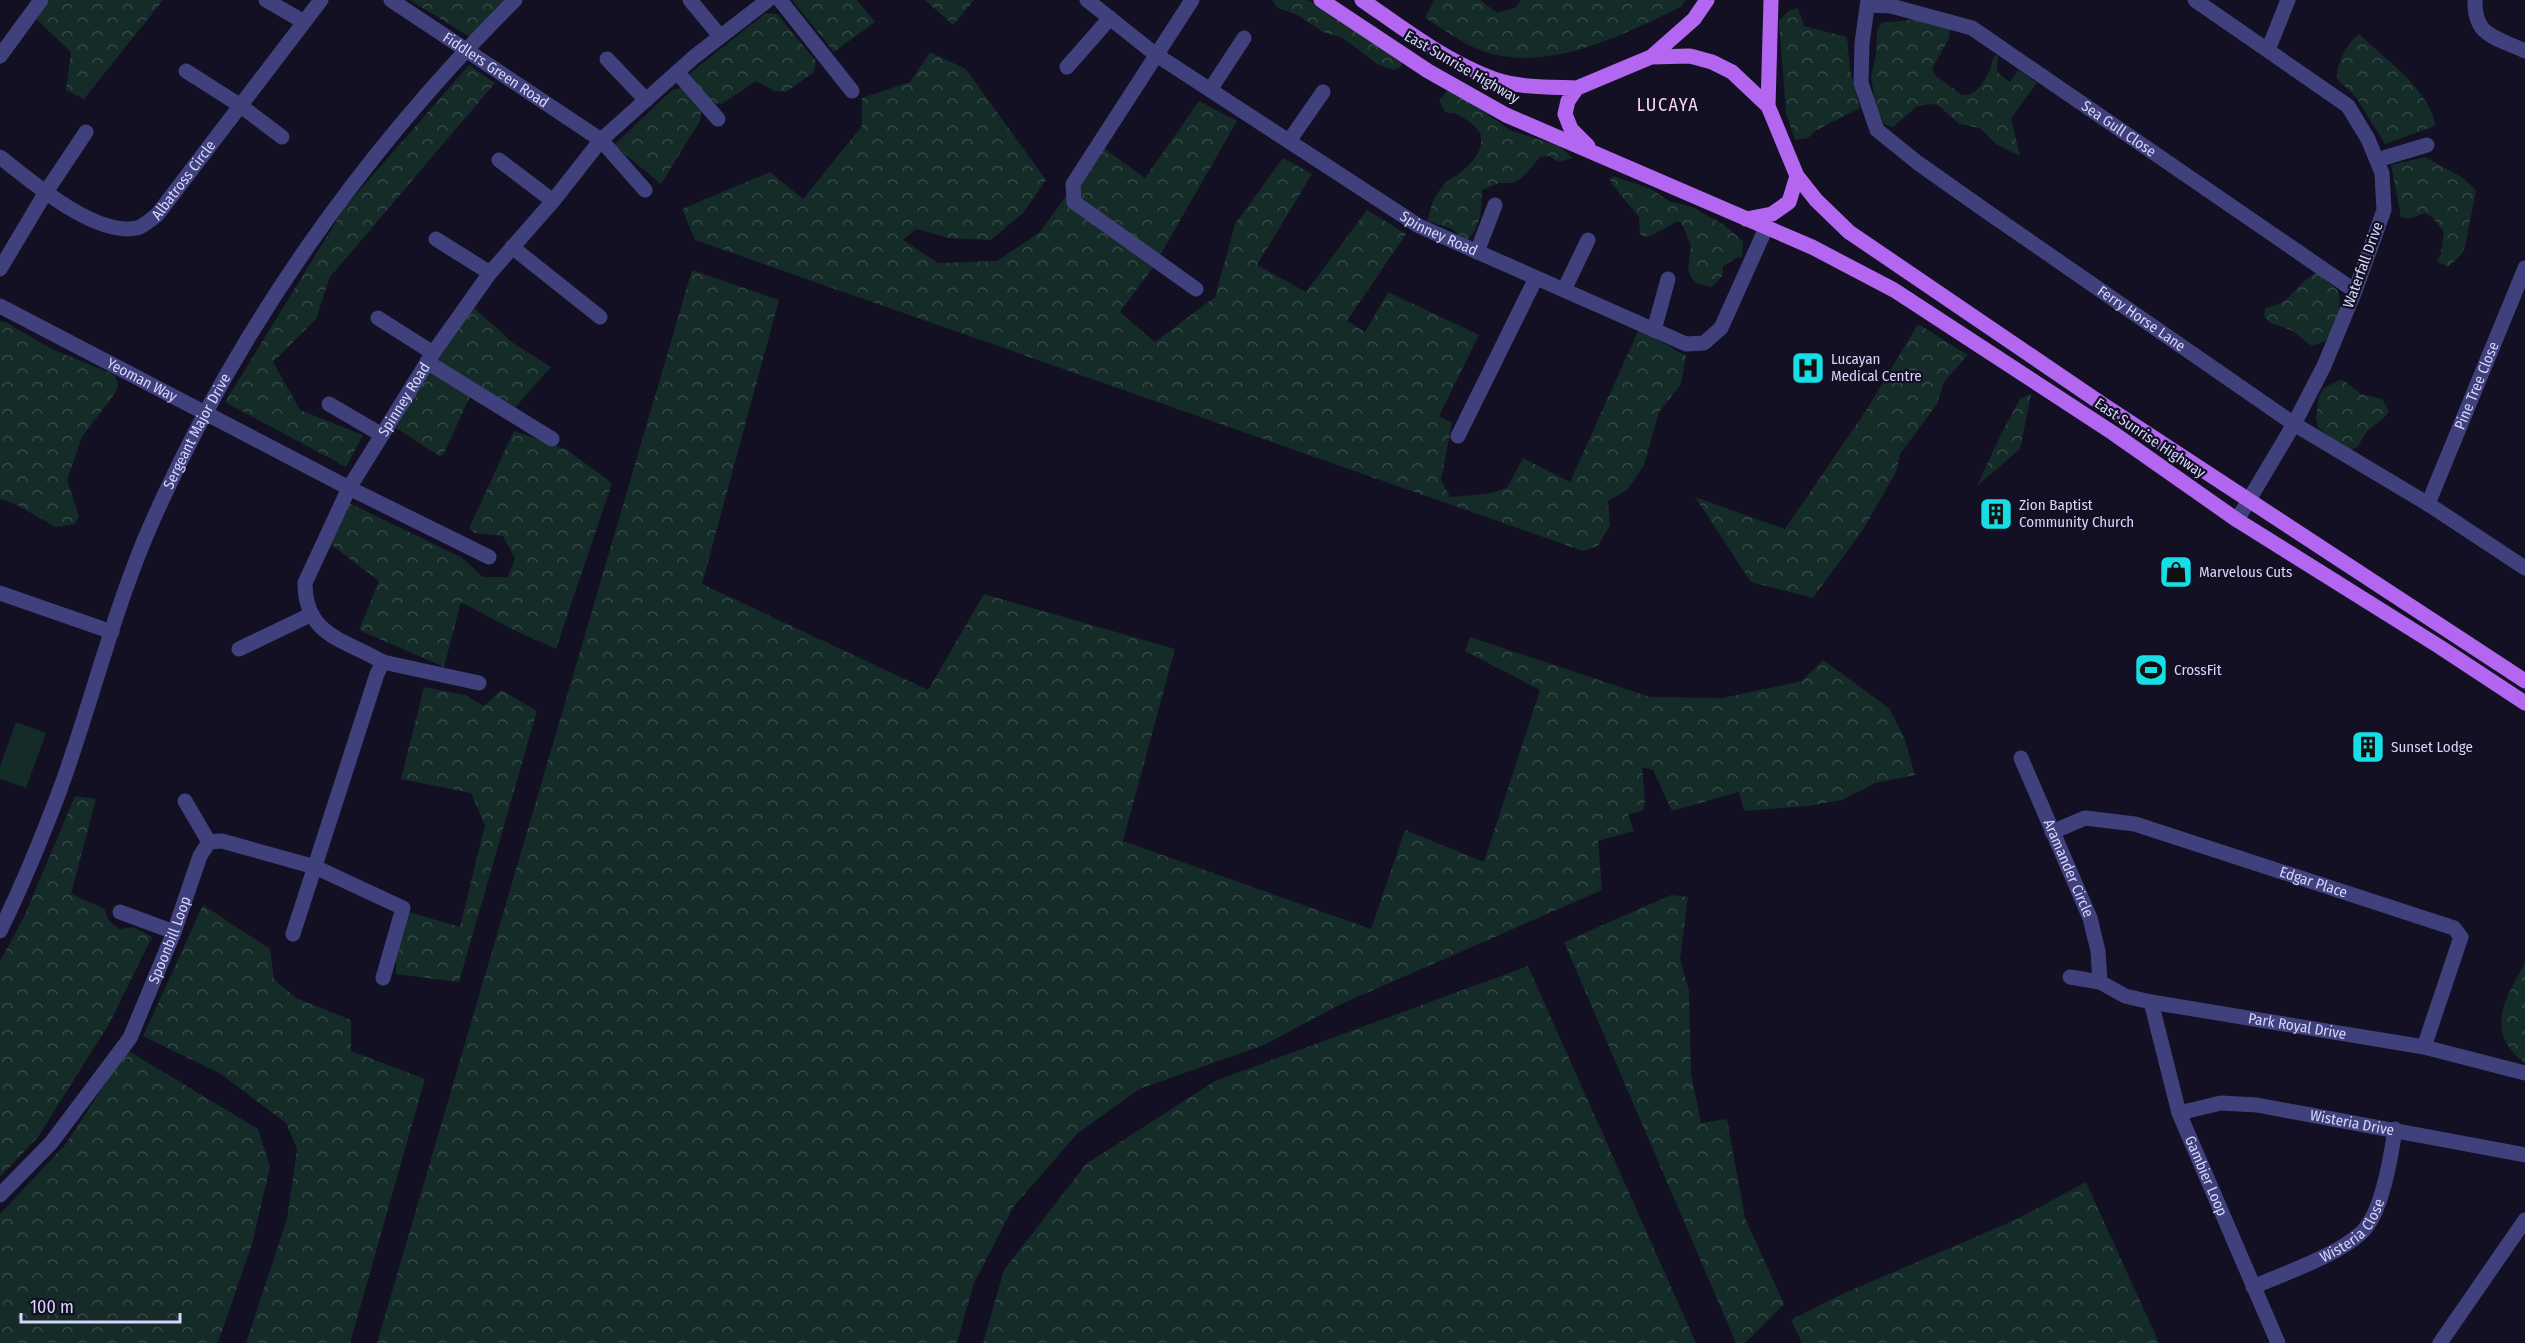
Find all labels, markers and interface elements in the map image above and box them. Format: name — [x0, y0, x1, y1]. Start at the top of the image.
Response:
street label: East Sunrise Highway — [1401, 27, 1523, 107]
street label: Fiddlers Green Road — [440, 28, 552, 112]
district label: LUCAYA — [1637, 94, 1699, 116]
street label: Sea Gull Close — [2078, 97, 2160, 161]
street label: Albatross Circle — [148, 137, 220, 223]
street label: Spinney Road — [1397, 207, 1480, 260]
street label: Waterfall Drive — [2339, 220, 2387, 310]
street label: Ferry Horse Lane — [2094, 282, 2189, 355]
street label: Pine Tree Close — [2451, 339, 2503, 432]
hospital icon: Lucayan Medical Centre — [1790, 350, 1826, 386]
place label: Lucayan Medical Centre — [1831, 350, 1922, 385]
street label: Yeoman Way — [104, 354, 180, 406]
street label: Spinney Road — [374, 359, 434, 440]
street label: Sergeant Major Drive — [159, 370, 234, 492]
street label: East Sunrise Highway — [2091, 394, 2209, 482]
building icon: Zion Baptist Community Church — [1978, 496, 2014, 532]
place label: Zion Baptist Community Church — [2019, 496, 2134, 531]
shop icon: Marvelous Cuts — [2158, 554, 2194, 590]
place label: Marvelous Cuts — [2199, 563, 2292, 581]
sports icon: CrossFit — [2133, 652, 2169, 688]
place label: CrossFit — [2174, 661, 2222, 679]
building icon: Sunset Lodge — [2350, 729, 2386, 765]
place label: Sunset Lodge — [2391, 738, 2473, 756]
street label: Aramander Circle — [2039, 816, 2098, 920]
street label: Edgar Place — [2277, 863, 2350, 902]
street label: Spoonbill Loop — [145, 894, 195, 986]
street label: Park Royal Drive — [2247, 1009, 2348, 1043]
street label: Wisteria Drive — [2309, 1106, 2396, 1139]
street label: Gambier Loop — [2181, 1133, 2231, 1219]
street label: Wisteria Close — [2317, 1196, 2388, 1266]
scale bar — [21, 1286, 180, 1324]
text: 100 m — [30, 1296, 74, 1318]

